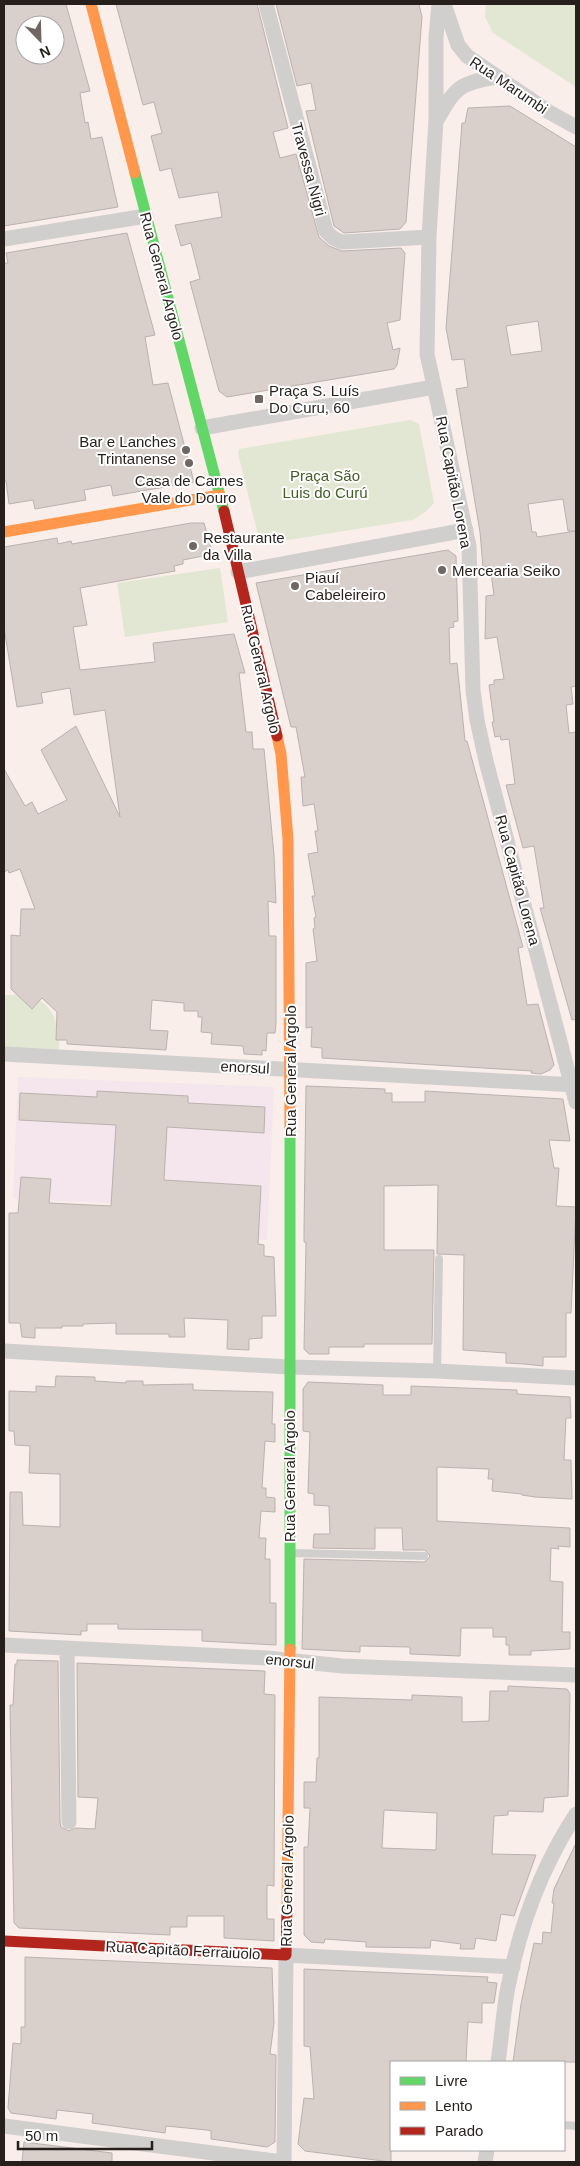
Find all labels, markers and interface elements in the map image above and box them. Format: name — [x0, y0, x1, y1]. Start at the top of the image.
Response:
north arrow — [15, 15, 65, 65]
text: N — [37, 43, 53, 61]
street label: Rua Marumbi — [467, 53, 551, 117]
street label: Travessa Nigri — [288, 120, 330, 218]
street label: Rua General Argolo — [137, 210, 187, 342]
place label: Praça S. Luís Do Curu, 60 — [269, 382, 359, 416]
marker: Praça S. Luís Do Curu, 60 — [253, 393, 265, 405]
street label: Rua Capitão Lorena — [433, 414, 475, 550]
place label: Bar e Lanches Trintanense — [79, 433, 176, 467]
marker: Bar e Lanches Trintanense — [180, 444, 192, 456]
marker: Casa de Carnes Vale do Douro — [183, 457, 195, 469]
park label: Praça São Luis do Curú — [282, 467, 368, 501]
place label: Casa de Carnes Vale do Douro — [135, 472, 243, 506]
place label: Restaurante da Villa — [203, 529, 285, 563]
marker: Restaurante da Villa — [187, 540, 199, 552]
place label: Mercearia Seiko — [452, 562, 560, 579]
marker: Mercearia Seiko — [436, 564, 448, 576]
place label: Piauí Cabeleireiro — [305, 569, 386, 603]
marker: Piauí Cabeleireiro — [289, 580, 301, 592]
street label: Rua General Argolo — [238, 603, 284, 735]
street label: Rua Capitão Lorena — [492, 813, 544, 948]
street label: Rua General Argolo — [282, 1005, 299, 1137]
street label: enorsul — [220, 1057, 270, 1077]
street label: Rua General Argolo — [281, 1410, 298, 1542]
street label: enorsul — [265, 1650, 315, 1672]
street label: Rua General Argolo — [277, 1815, 297, 1947]
street label: Rua Capitão Ferraiuolo — [105, 1937, 261, 1963]
legend — [390, 2061, 565, 2151]
text: Livre — [435, 2072, 468, 2089]
text: Lento — [435, 2097, 473, 2114]
scale bar — [18, 2118, 151, 2150]
text: Parado — [435, 2122, 483, 2139]
text: 50 m — [25, 2127, 58, 2144]

